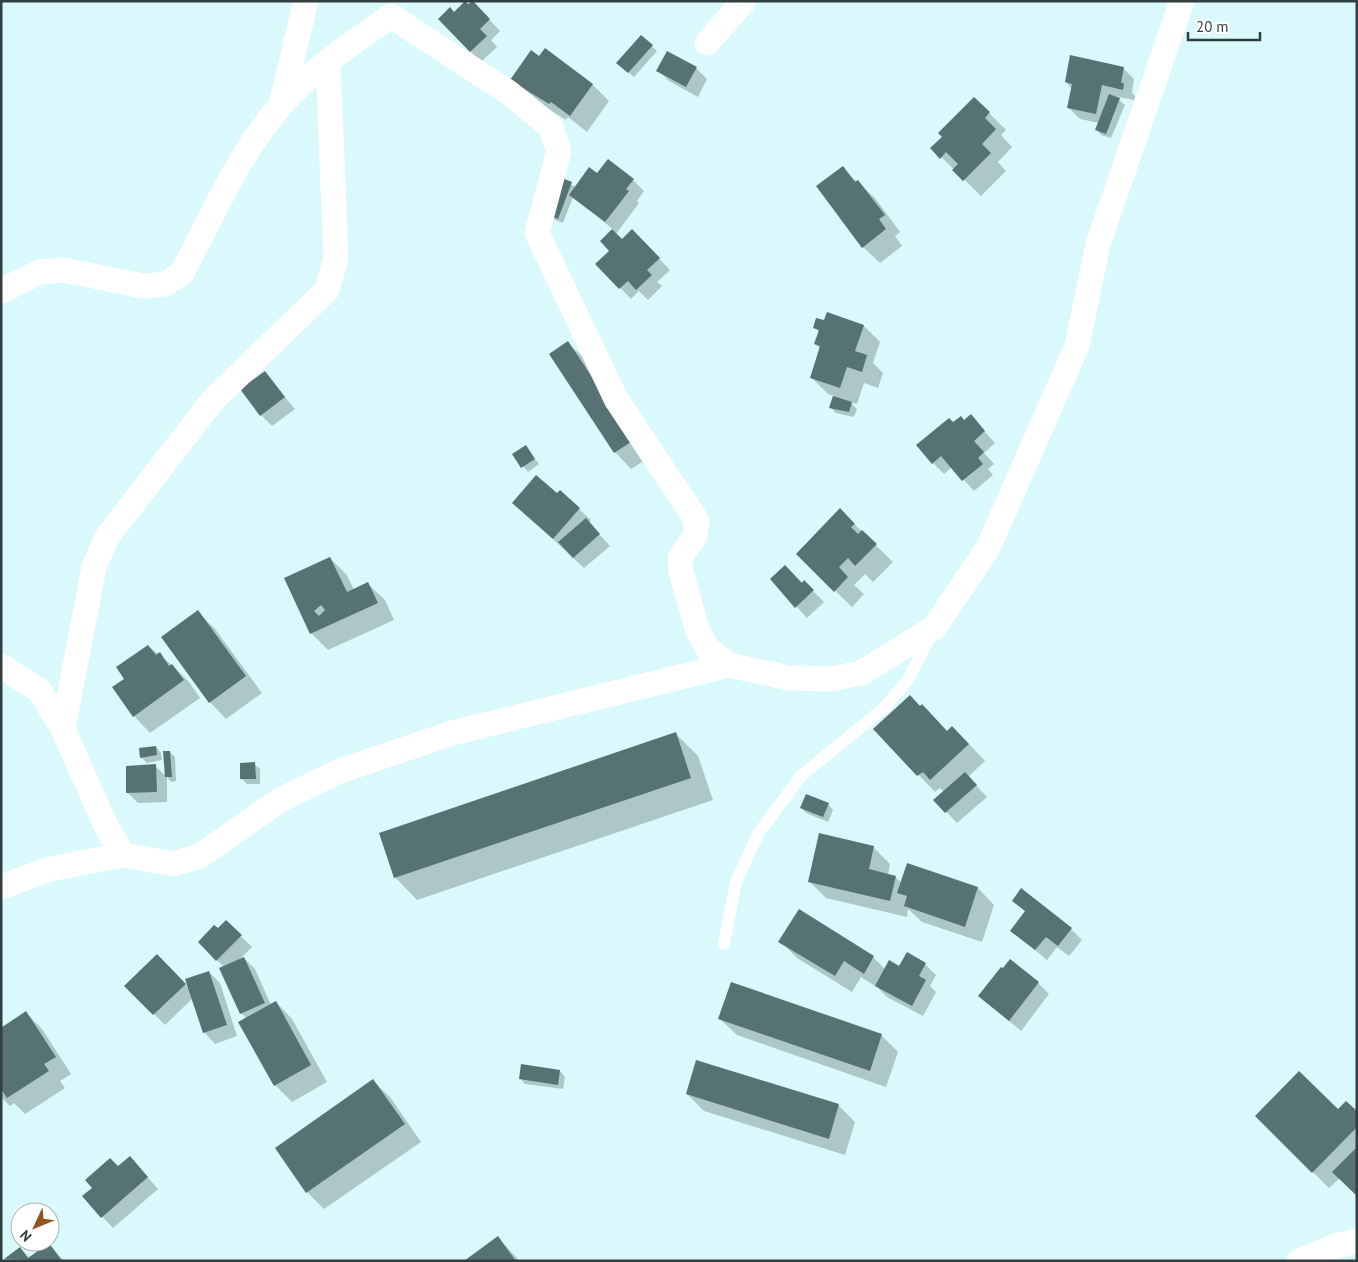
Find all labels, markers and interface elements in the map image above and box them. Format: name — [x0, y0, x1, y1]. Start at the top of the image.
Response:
scale bar — [1188, 10, 1260, 42]
text: 20 m — [1196, 17, 1229, 36]
north arrow — [10, 1202, 60, 1252]
text: N — [16, 1226, 35, 1246]

